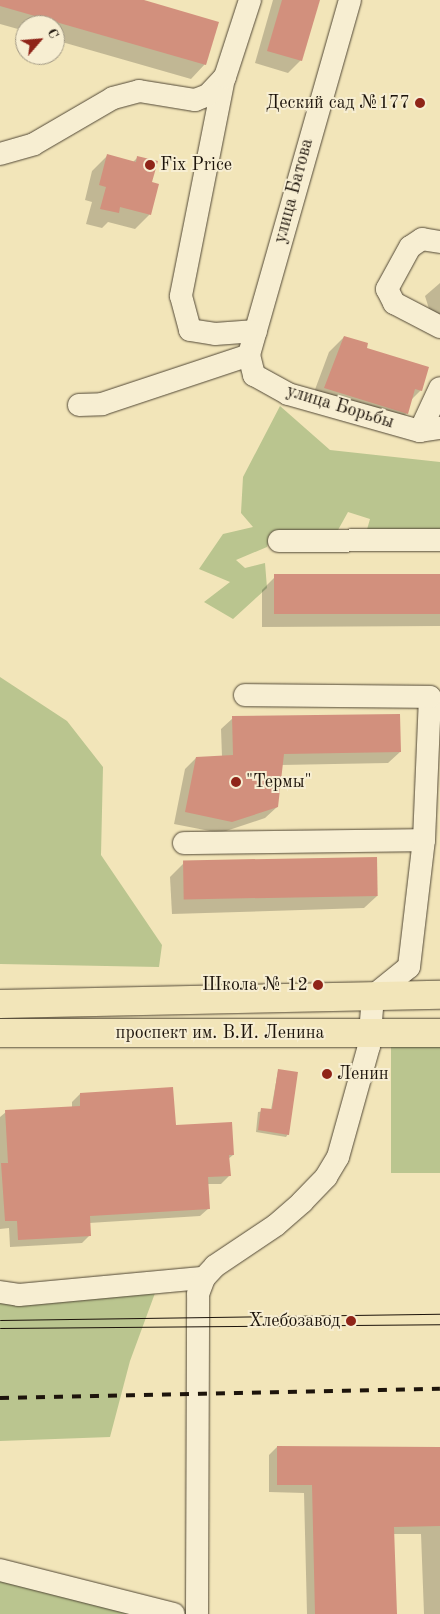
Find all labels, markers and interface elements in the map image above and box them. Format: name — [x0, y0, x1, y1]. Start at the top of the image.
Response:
north arrow — [15, 15, 65, 65]
text: С — [44, 26, 61, 41]
place label: Деский сад №177 — [266, 92, 410, 114]
marker: Деский сад №177 — [414, 97, 426, 109]
street label: улица Батова — [270, 136, 318, 246]
place label: Fix Price — [160, 154, 232, 176]
marker: Fix Price — [144, 159, 156, 171]
street label: улица Борьбы — [284, 380, 396, 434]
place label: "Термы" — [246, 771, 312, 793]
marker: "Термы" — [230, 776, 242, 788]
place label: Школа № 12 — [202, 974, 308, 996]
marker: Школа № 12 — [312, 979, 324, 991]
street label: проспект им. В.И. Ленина — [116, 1022, 324, 1044]
place label: Ленин — [337, 1063, 389, 1085]
marker: Ленин — [321, 1068, 333, 1080]
place label: Хлебозавод — [249, 1310, 340, 1332]
marker: Хлебозавод — [344, 1314, 358, 1328]

